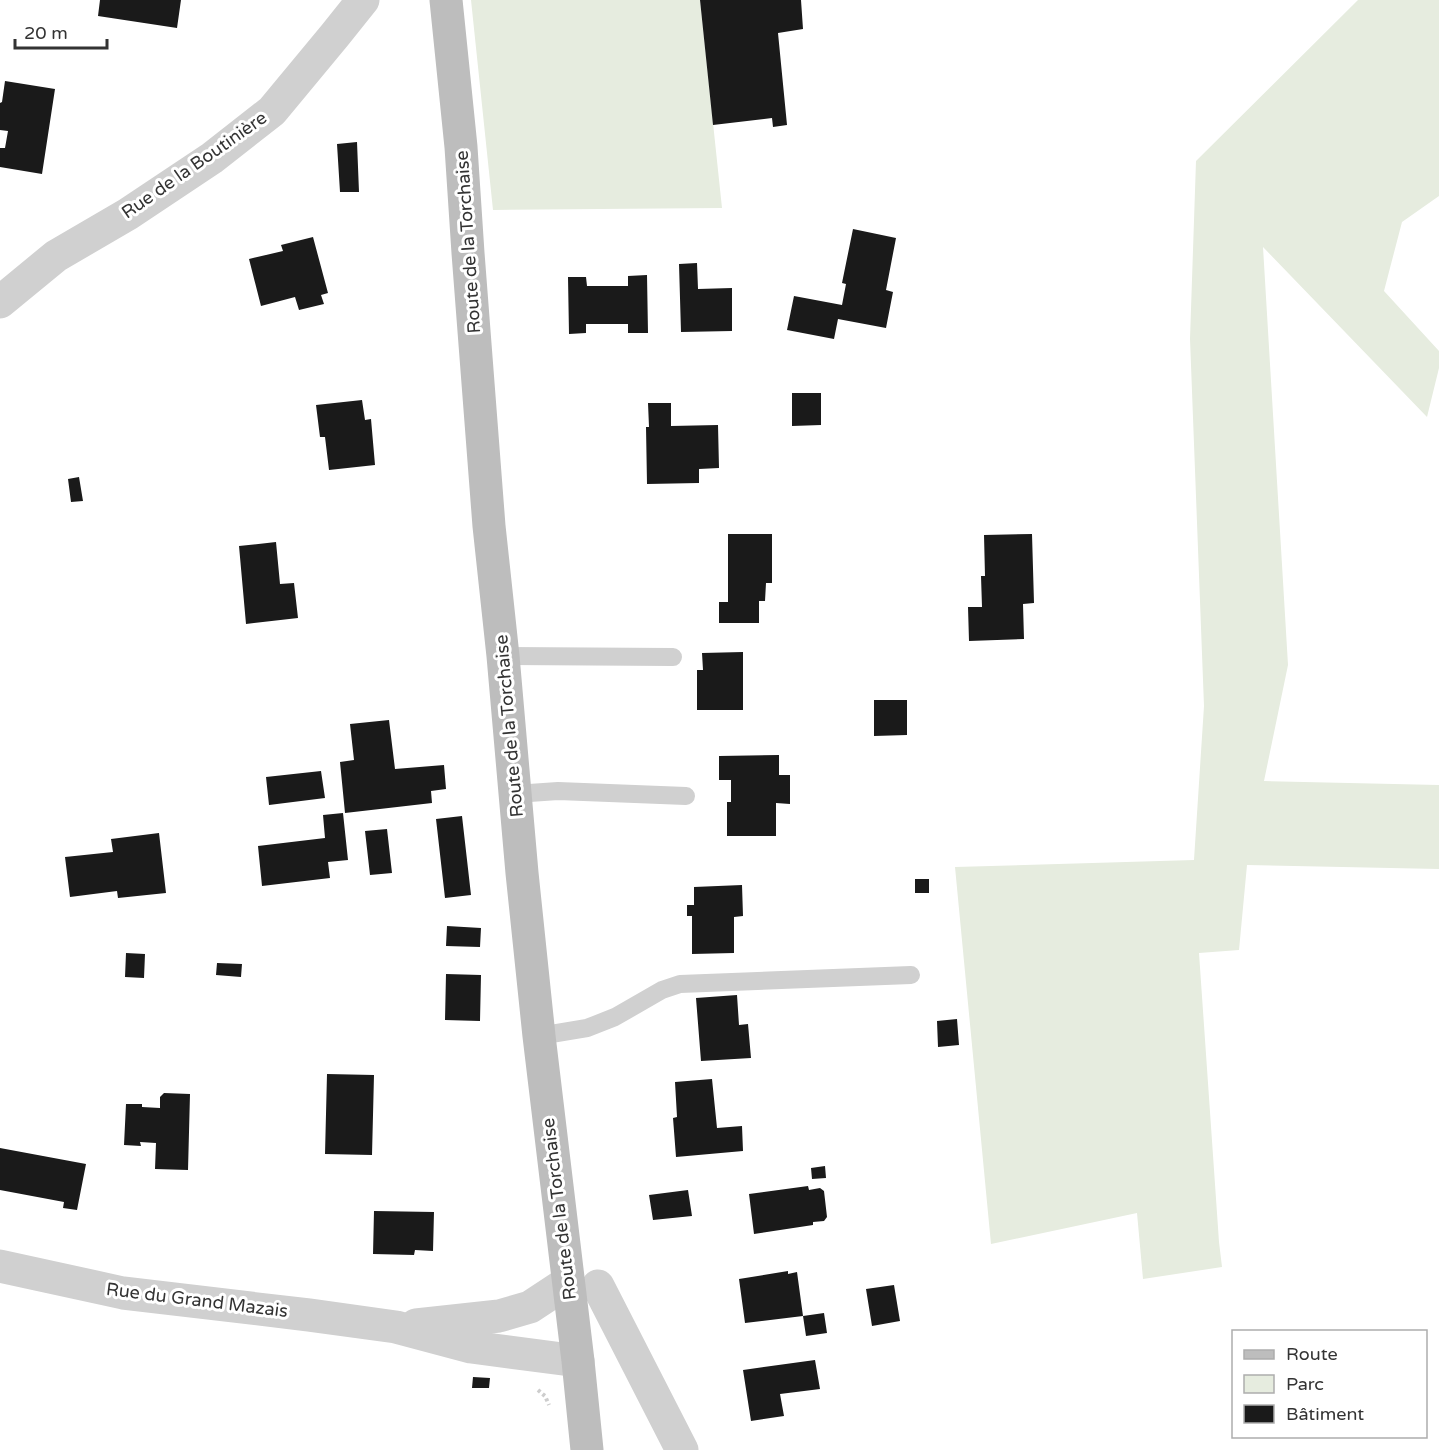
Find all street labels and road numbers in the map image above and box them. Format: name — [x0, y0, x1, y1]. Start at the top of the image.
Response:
street label: Rue de la Boutinière — [117, 107, 271, 223]
street label: Route de la Torchaise — [451, 150, 485, 334]
street label: Route de la Torchaise — [490, 634, 528, 818]
street label: Route de la Torchaise — [537, 1117, 581, 1301]
street label: Rue du Grand Mazais — [105, 1278, 289, 1322]

